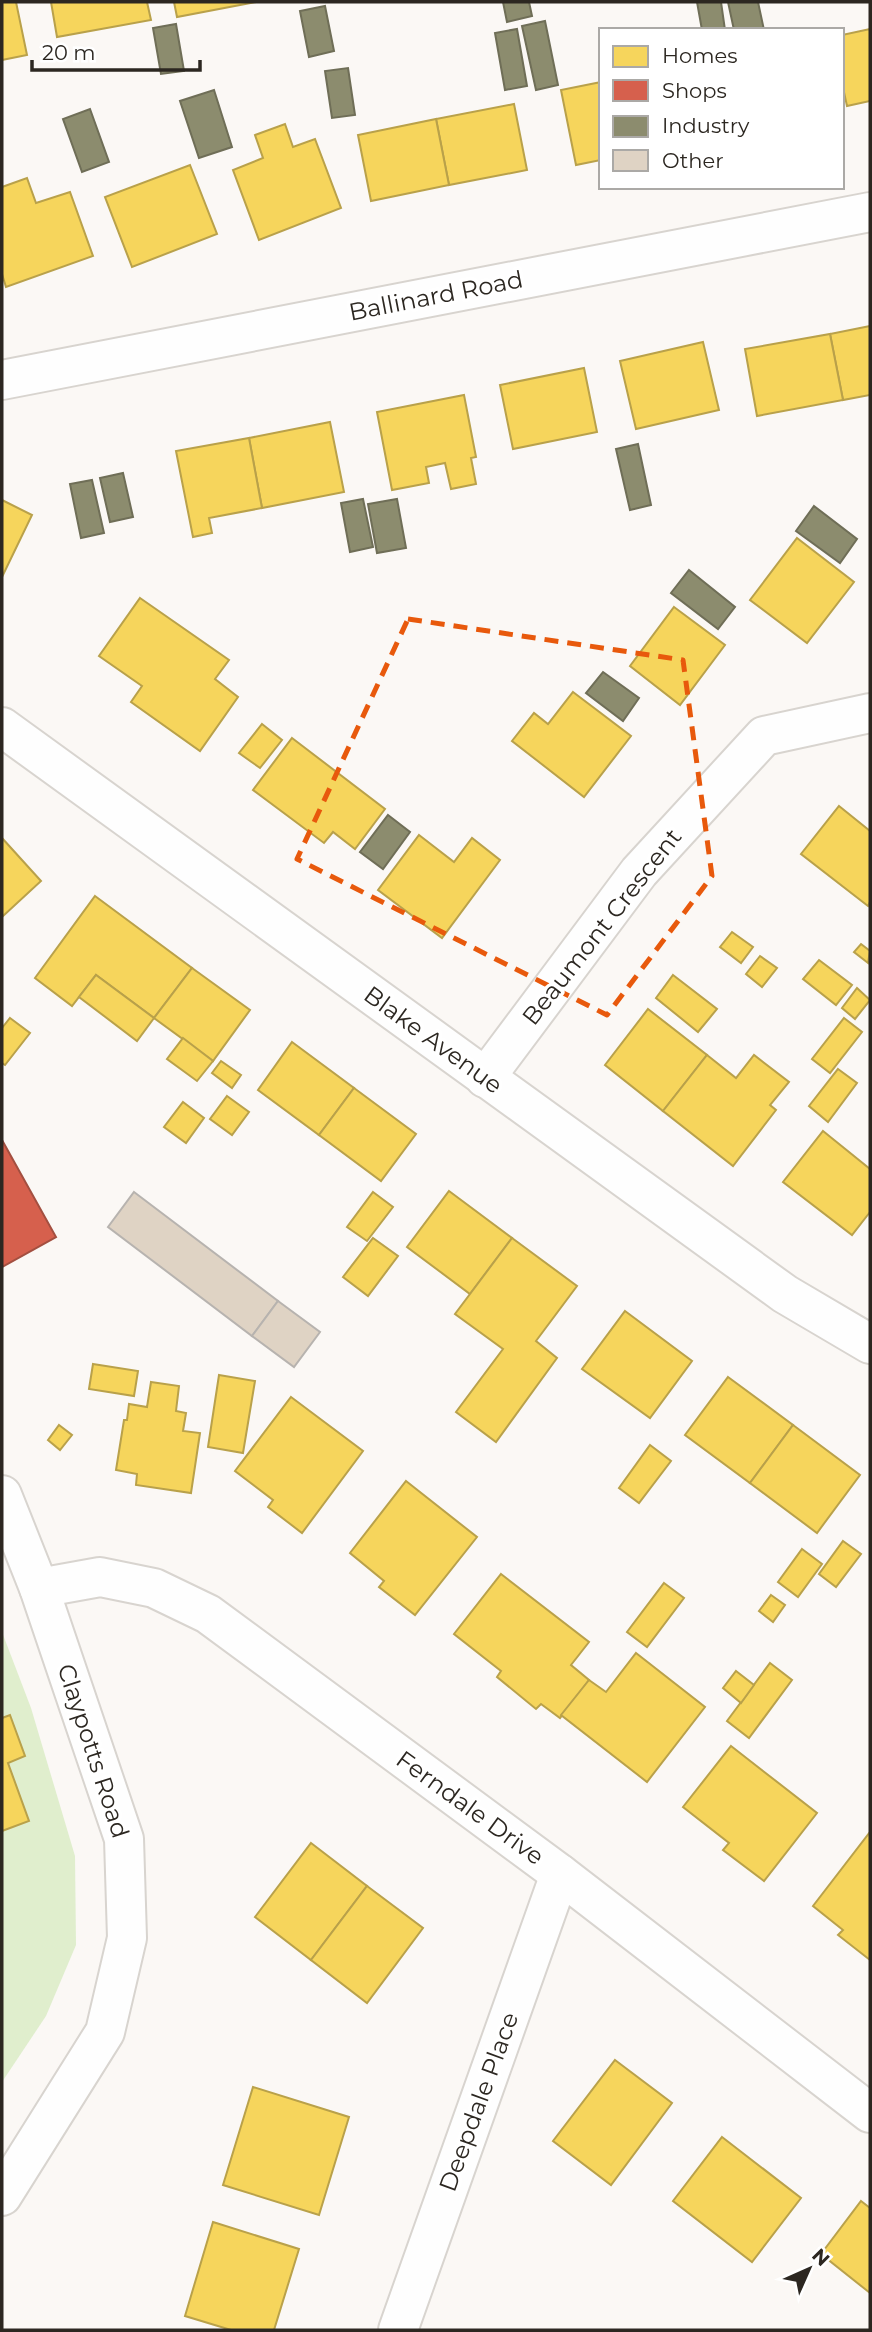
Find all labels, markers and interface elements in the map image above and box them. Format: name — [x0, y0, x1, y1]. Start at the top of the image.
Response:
scale bar — [32, 28, 200, 72]
legend — [599, 28, 844, 189]
text: 20 m — [42, 40, 96, 65]
text: Homes — [662, 43, 737, 68]
text: Shops — [662, 78, 727, 103]
text: Industry — [662, 113, 750, 138]
text: Other — [662, 148, 724, 173]
street label: Ballinard Road — [346, 264, 525, 327]
street label: Beaumont Crescent — [516, 822, 688, 1031]
street label: Blake Avenue — [358, 980, 508, 1100]
street label: Claypotts Road — [52, 1660, 135, 1842]
street label: Ferndale Drive — [391, 1744, 550, 1871]
street label: Deepdale Place — [433, 2008, 524, 2195]
north arrow — [774, 2234, 844, 2304]
text: N — [807, 2244, 834, 2271]

